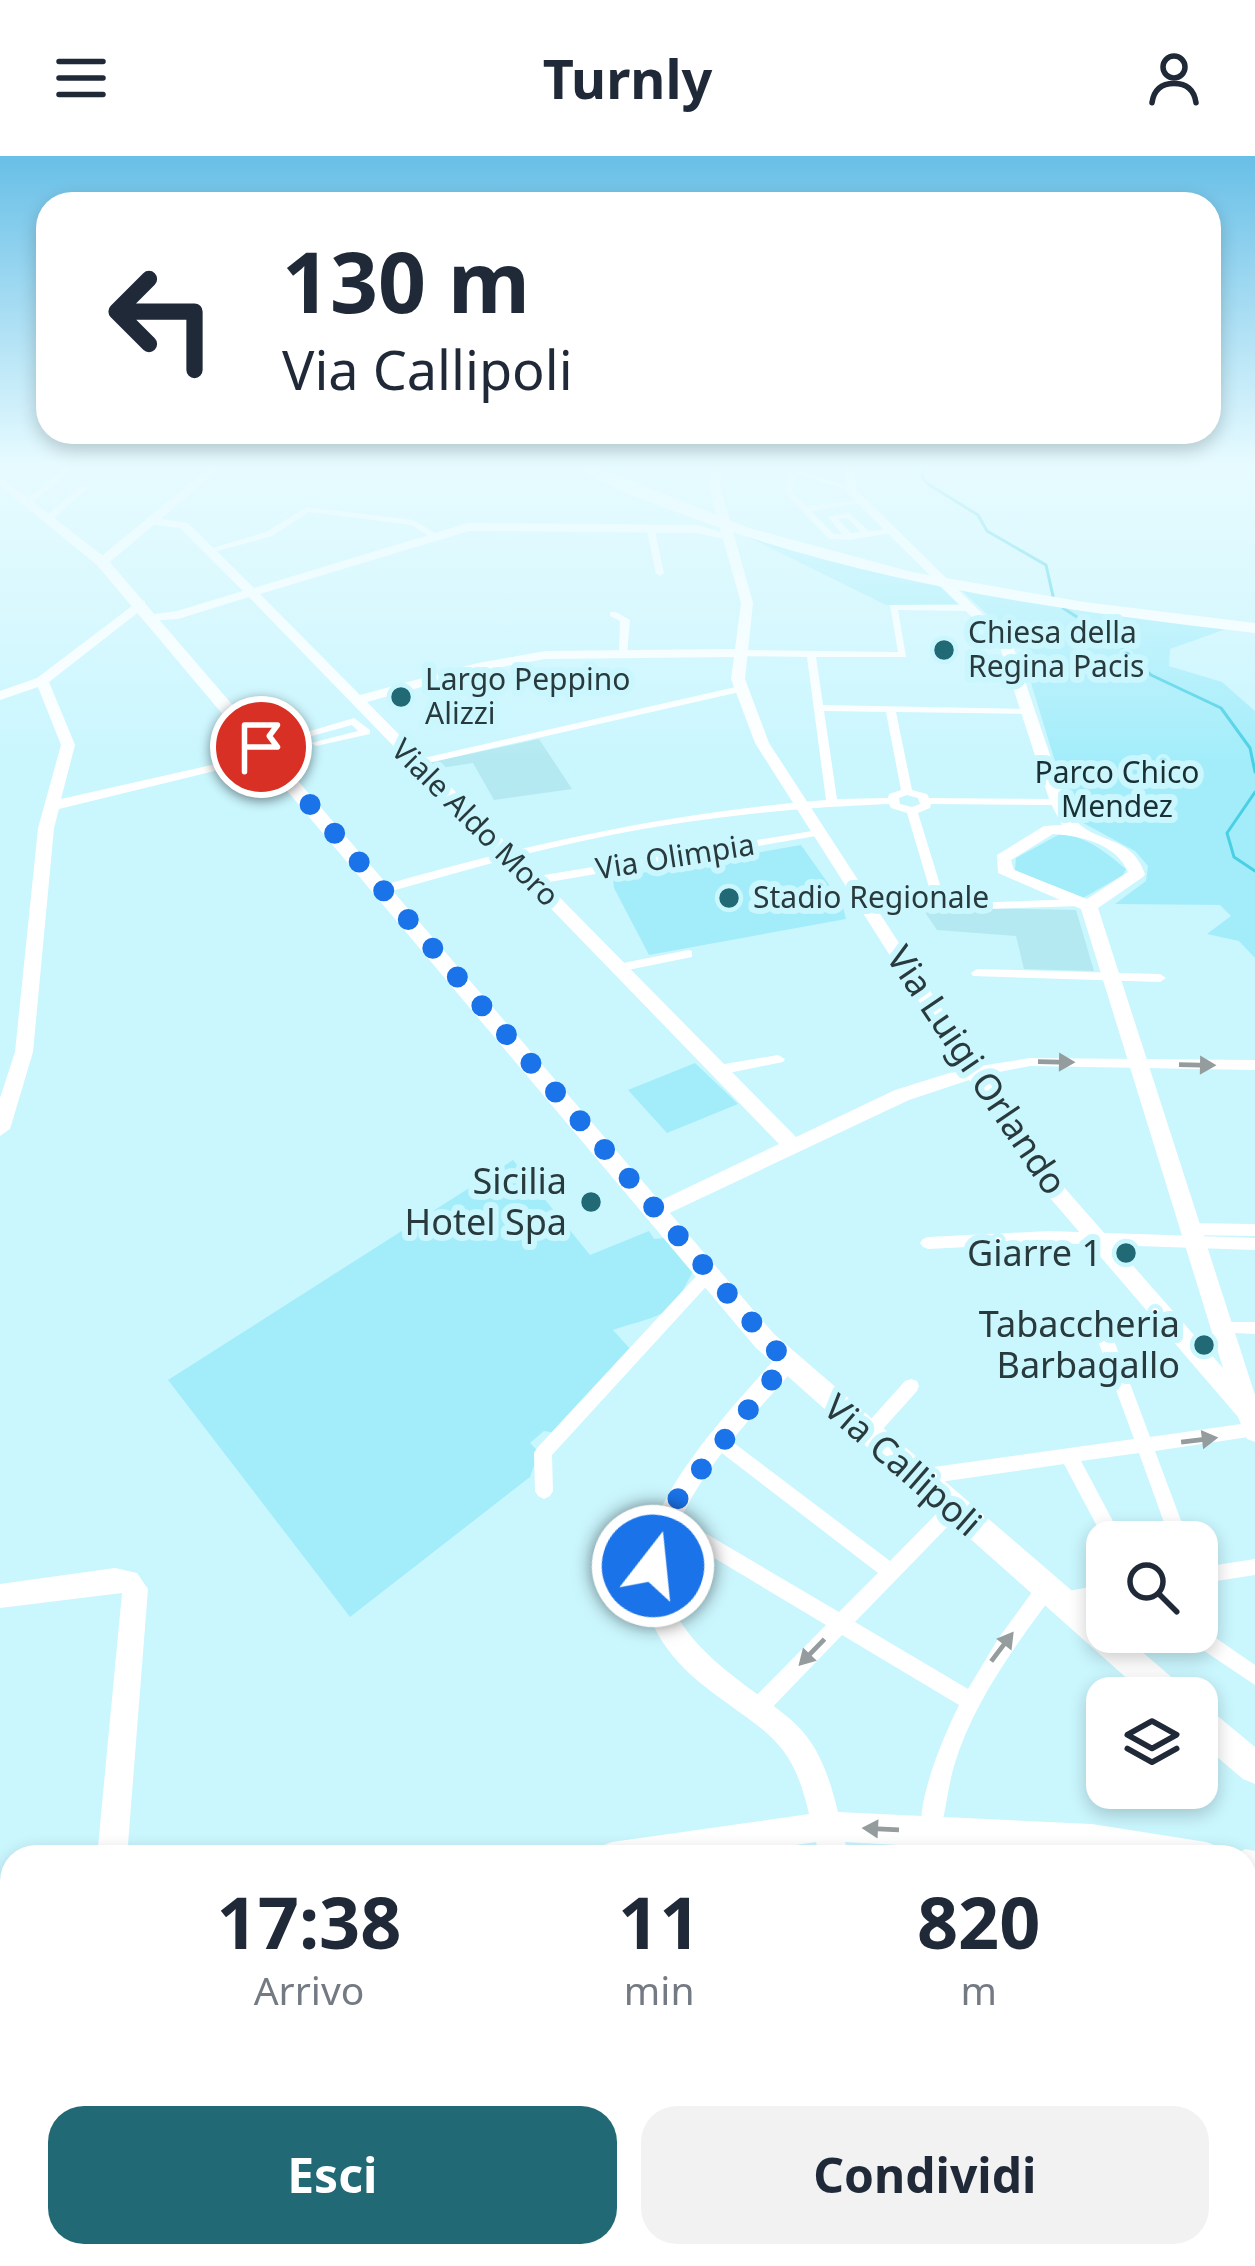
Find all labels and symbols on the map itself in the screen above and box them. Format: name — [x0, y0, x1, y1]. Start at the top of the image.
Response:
place label: Chiesa della Regina Pacis — [968, 611, 1144, 686]
marker: Chiesa della Regina Pacis — [931, 637, 957, 663]
place label: Largo Peppino Alizzi — [425, 658, 630, 733]
marker: Largo Peppino Alizzi — [388, 684, 414, 710]
pin — [210, 696, 312, 798]
street label: Viale Aldo Moro — [383, 729, 569, 915]
park label: Parco Chico Mendez — [1035, 751, 1199, 826]
street label: Via Olimpia — [592, 823, 757, 888]
place label: Stadio Regionale — [753, 876, 989, 917]
marker: Stadio Regionale — [716, 885, 742, 911]
street label: Via Luigi Orlando — [876, 936, 1079, 1204]
one-way arrow — [1038, 1053, 1076, 1072]
one-way arrow — [1179, 1056, 1217, 1075]
place label: Sicilia Hotel Spa — [404, 1156, 567, 1246]
marker: Sicilia Hotel Spa — [578, 1189, 604, 1215]
place label: Giarre 1 — [967, 1228, 1102, 1277]
marker: Giarre 1 — [1113, 1240, 1139, 1266]
place label: Tabaccheria Barbagallo — [979, 1299, 1180, 1389]
marker: Tabaccheria Barbagallo — [1191, 1332, 1217, 1358]
street label: Via Callipoli — [814, 1383, 993, 1547]
one-way arrow — [1181, 1430, 1218, 1449]
position arrow — [590, 1503, 716, 1629]
one-way arrow — [989, 1631, 1014, 1663]
one-way arrow — [798, 1637, 826, 1666]
one-way arrow — [861, 1819, 899, 1838]

